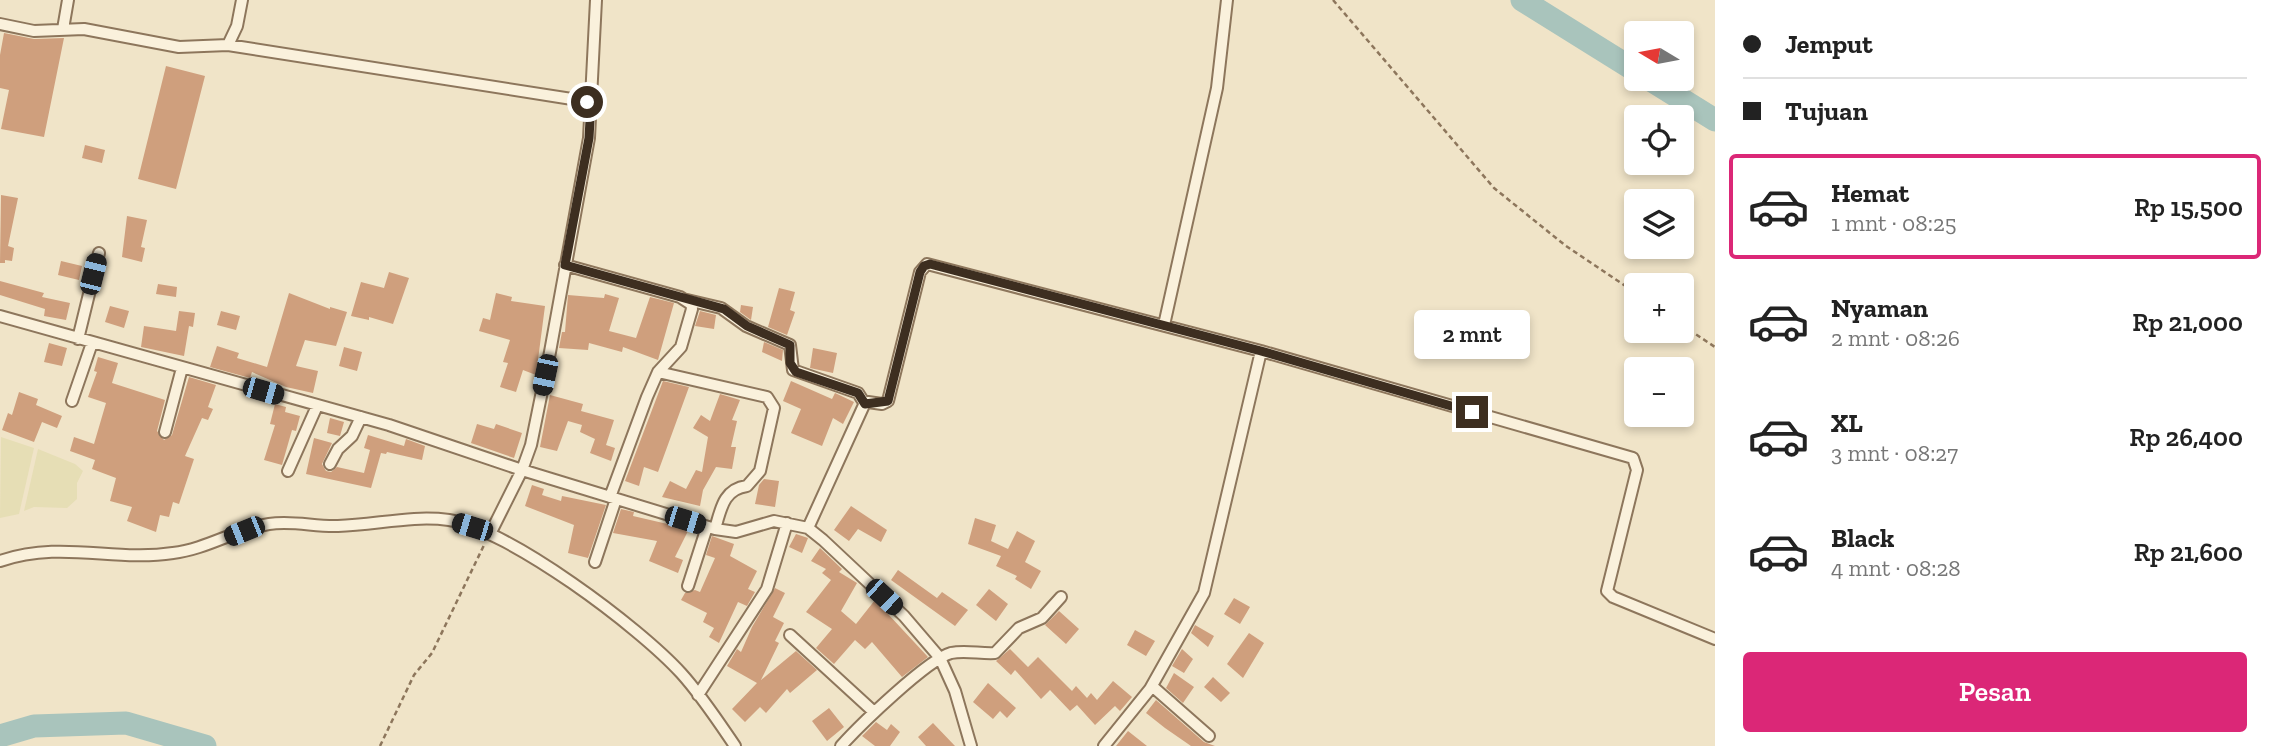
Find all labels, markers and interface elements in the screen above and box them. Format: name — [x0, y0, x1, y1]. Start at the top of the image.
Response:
north arrow — [1624, 21, 1694, 91]
map controls — [1624, 21, 1694, 427]
text: Jemput — [1785, 28, 1873, 60]
route start — [571, 86, 603, 118]
text: Tujuan — [1785, 95, 1868, 127]
button: locate — [1624, 105, 1694, 175]
icon: car — [1747, 175, 1810, 238]
text: Hemat — [1831, 177, 1909, 209]
button: layers — [1624, 189, 1694, 259]
text: Rp 15,500 — [2134, 191, 2243, 223]
text: 1 mnt · 08:25 — [1831, 209, 1957, 237]
car — [78, 251, 109, 297]
button: + — [1624, 273, 1694, 343]
icon: car — [1747, 290, 1810, 353]
text: Nyaman — [1831, 292, 1928, 324]
text: Rp 21,000 — [2132, 306, 2243, 338]
callout: 2 mnt — [1414, 310, 1530, 360]
text: 2 mnt — [1442, 320, 1502, 348]
text: 2 mnt · 08:26 — [1831, 324, 1960, 352]
car — [531, 352, 560, 398]
button: − — [1624, 357, 1694, 427]
car — [240, 375, 287, 407]
route end — [1456, 396, 1488, 428]
icon: car — [1747, 405, 1810, 468]
text: XL — [1831, 407, 1863, 439]
text: Rp 26,400 — [2129, 421, 2243, 453]
text: 3 mnt · 08:27 — [1831, 439, 1958, 467]
car — [662, 504, 709, 536]
car — [449, 511, 496, 543]
car — [221, 513, 268, 549]
icon: car — [1747, 520, 1810, 583]
text: Black — [1831, 522, 1894, 554]
text: Rp 21,600 — [2134, 536, 2243, 568]
text: 4 mnt · 08:28 — [1831, 554, 1961, 582]
car — [862, 575, 907, 619]
button: Pesan — [1743, 652, 2247, 732]

